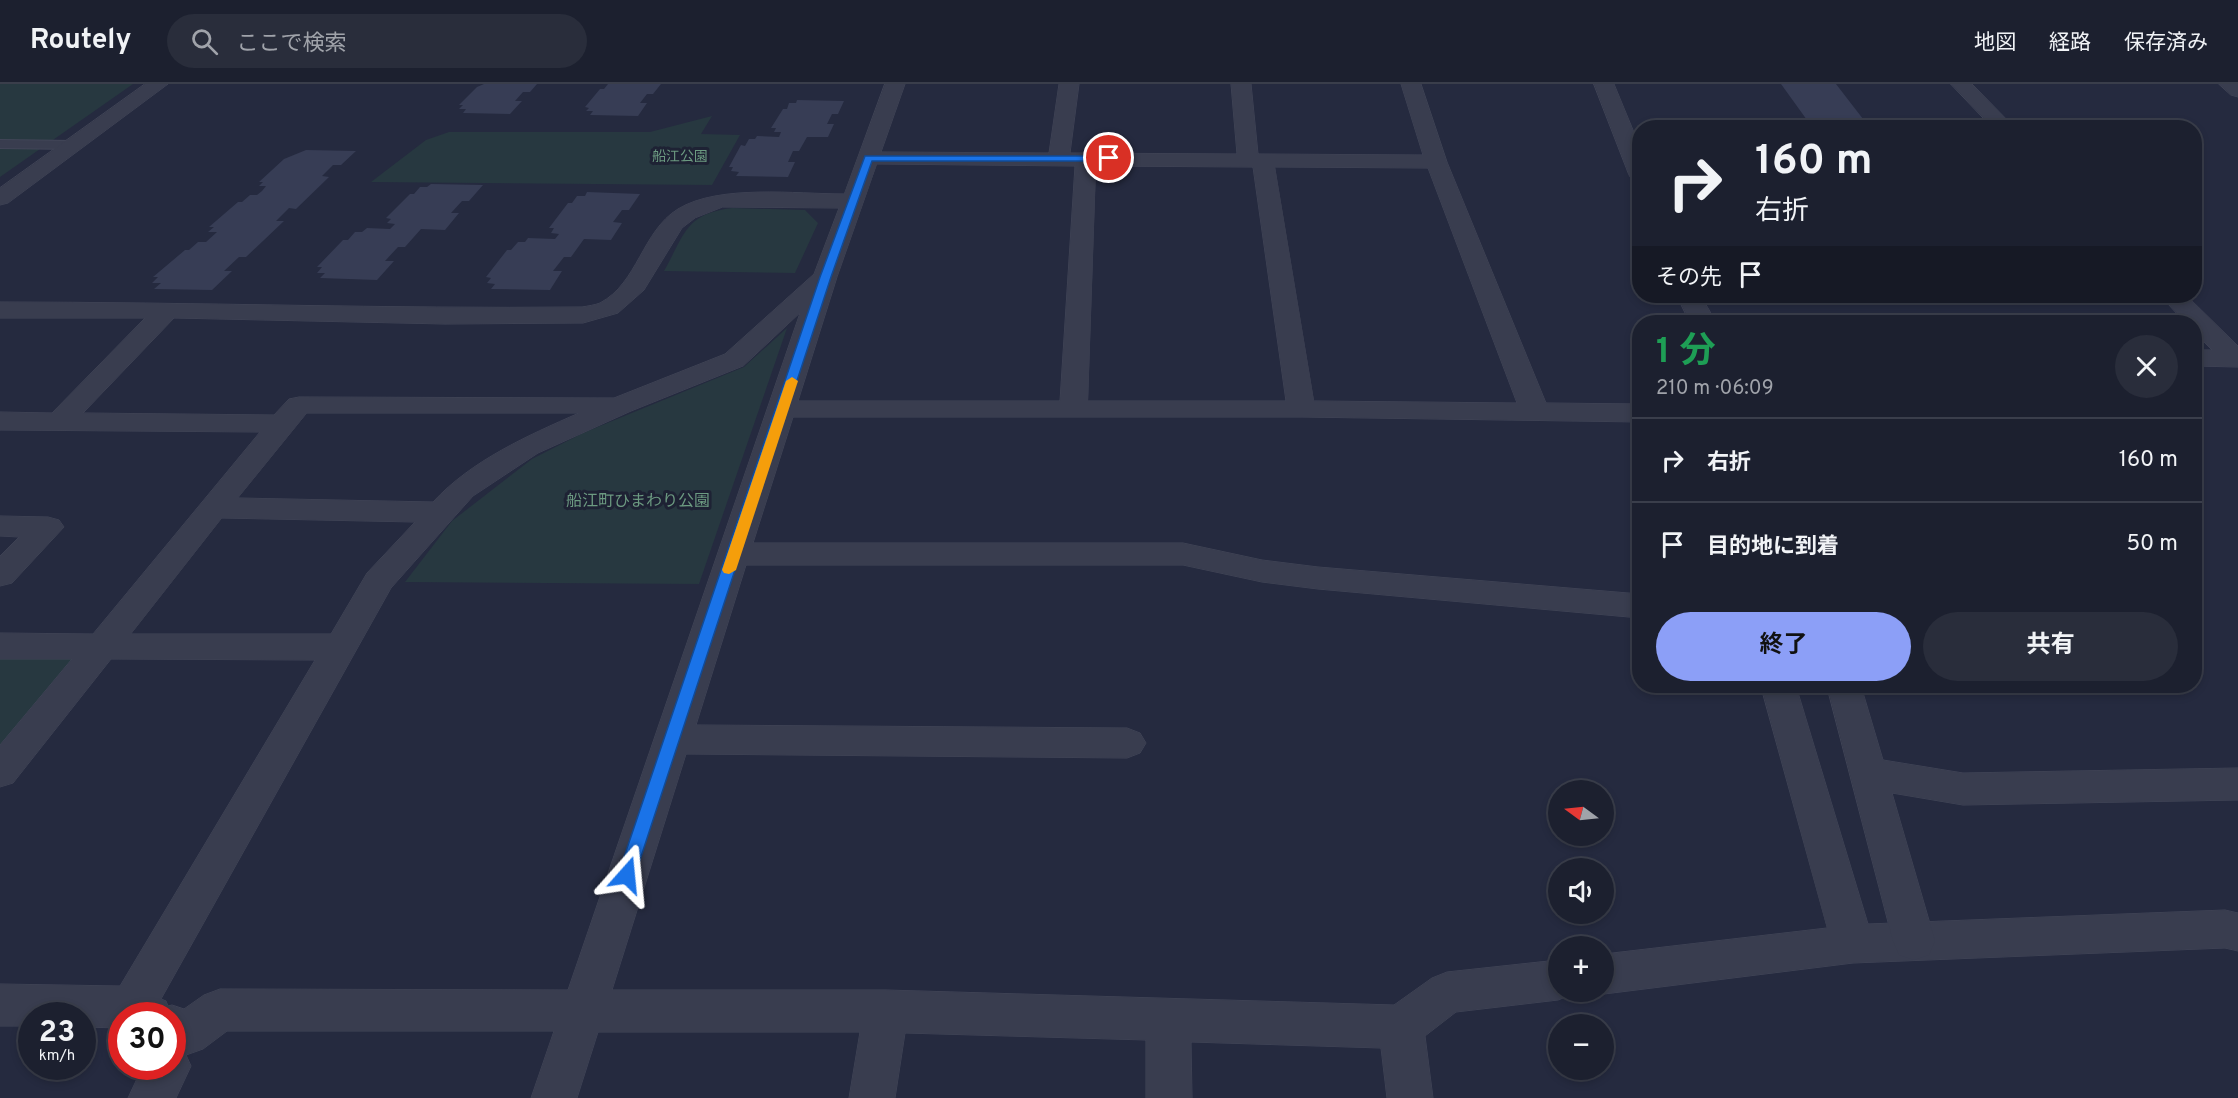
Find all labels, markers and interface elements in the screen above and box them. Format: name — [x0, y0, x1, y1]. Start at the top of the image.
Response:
search box — [167, 14, 587, 68]
text: Routely — [30, 23, 131, 59]
icon: search — [188, 25, 221, 58]
text: 地図 — [1974, 30, 2016, 57]
text: 経路 — [2049, 30, 2091, 57]
text: 保存済み — [2124, 30, 2208, 57]
text: ここで検索 — [236, 31, 346, 58]
pin — [1083, 132, 1134, 183]
text: 160 m — [1755, 136, 1873, 189]
icon: arrive — [1092, 141, 1125, 174]
icon: right — [1656, 144, 1734, 222]
park label: 船江公園 — [652, 149, 708, 166]
text: 右折 — [1755, 195, 1809, 229]
icon: arrive — [1734, 258, 1767, 291]
text: その先 — [1656, 265, 1722, 292]
text: 1 分 — [1656, 330, 1715, 376]
button: close — [2115, 335, 2178, 398]
text: 210 m · 06:09 — [1656, 376, 1774, 402]
icon: right — [1656, 444, 1689, 477]
text: 160 m — [2119, 447, 2178, 474]
text: 右折 — [1707, 450, 1751, 477]
park label: 船江町ひまわり公園 — [566, 492, 710, 512]
icon: arrive — [1656, 528, 1689, 561]
text: 50 m — [2126, 531, 2178, 558]
text: 目的地に到着 — [1707, 534, 1839, 561]
button: 終了 — [1656, 612, 1911, 681]
button: 共有 — [1923, 612, 2178, 681]
north arrow — [1548, 780, 1614, 846]
map controls — [1548, 780, 1614, 1080]
position arrow — [595, 843, 659, 907]
button: sound — [1548, 858, 1614, 924]
button: + — [1548, 936, 1614, 1002]
speed limit sign: 30 — [108, 1002, 186, 1080]
button: − — [1548, 1014, 1614, 1080]
text: 23 — [39, 1015, 75, 1052]
text: km/h — [39, 1047, 75, 1066]

